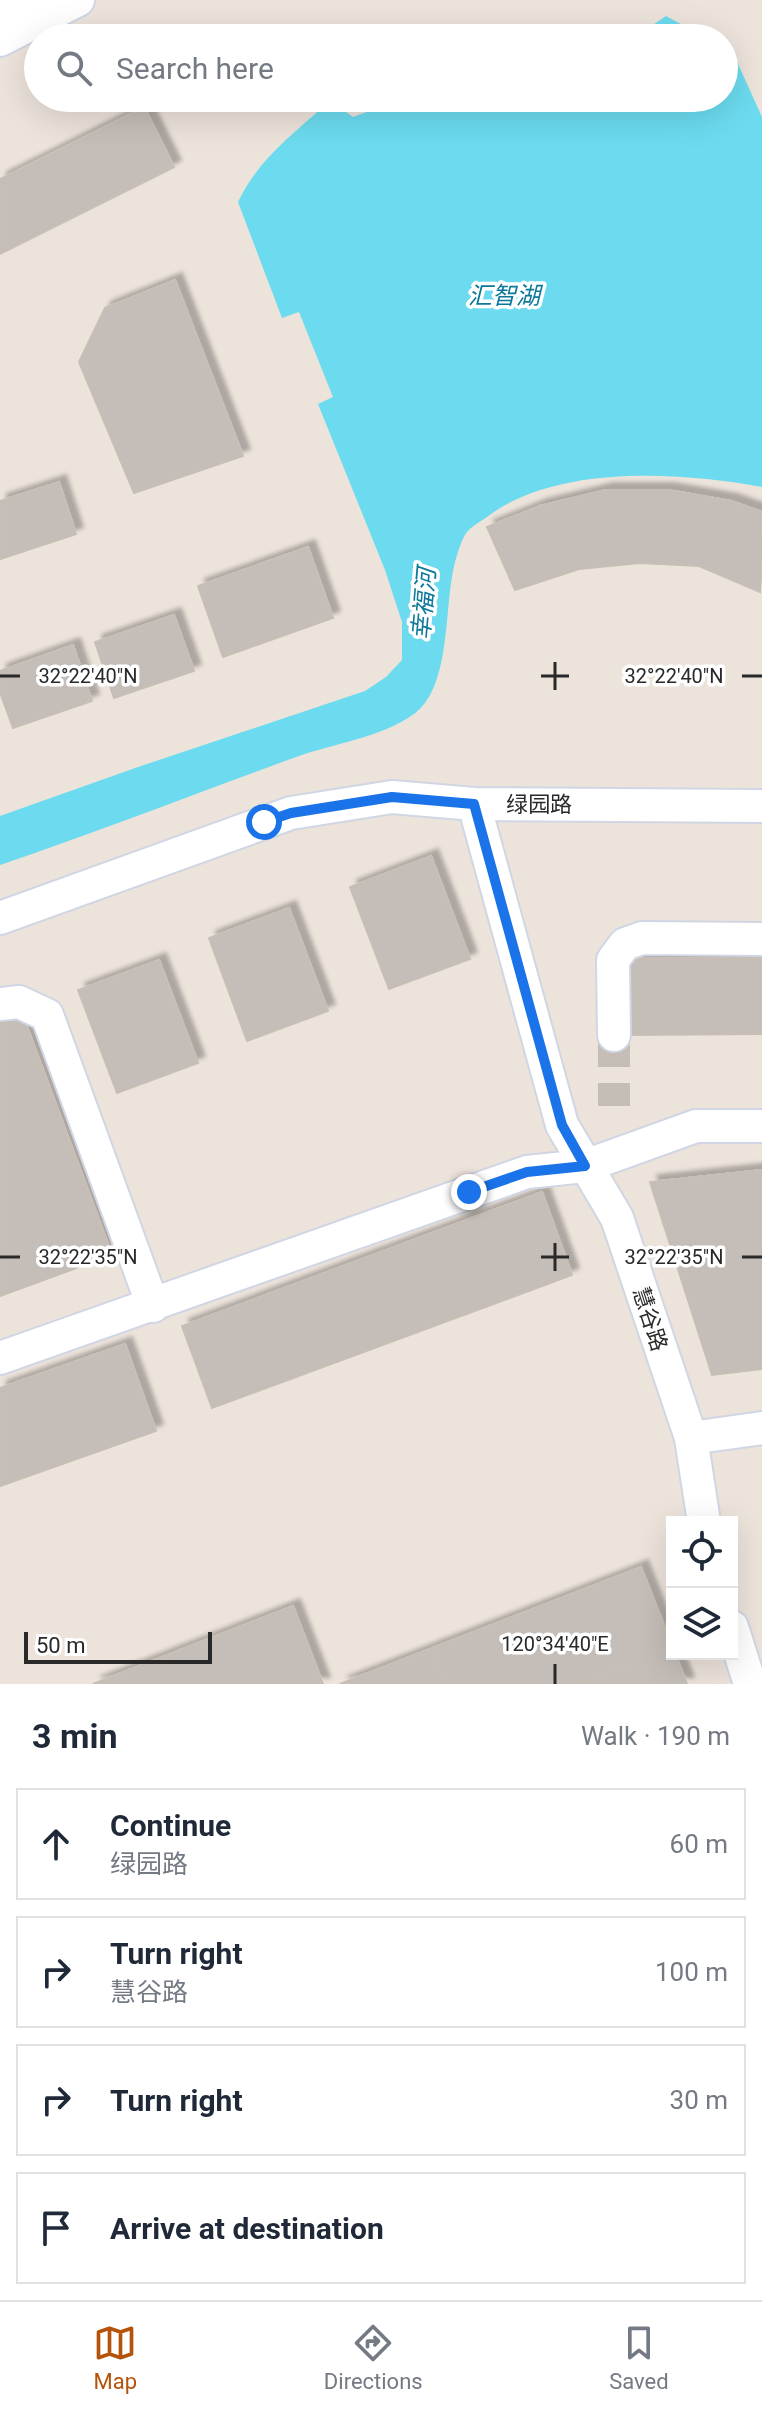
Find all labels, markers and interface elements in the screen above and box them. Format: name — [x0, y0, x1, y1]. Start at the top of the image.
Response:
search box — [24, 24, 738, 112]
icon: search — [52, 46, 96, 90]
text: Search here — [116, 51, 274, 86]
water label: 汇智湖 — [468, 282, 544, 310]
water label: 幸福河 — [407, 563, 441, 641]
text: 32°22'40"N — [38, 664, 138, 688]
text: 32°22'40"N — [624, 664, 724, 688]
street label: 绿园路 — [506, 792, 572, 817]
route start — [246, 804, 282, 840]
route end — [451, 1174, 487, 1210]
text: 32°22'35"N — [38, 1245, 138, 1269]
text: 32°22'35"N — [624, 1245, 724, 1269]
street label: 慧谷路 — [628, 1284, 672, 1354]
map controls — [666, 1516, 738, 1660]
button: locate — [666, 1516, 738, 1588]
button: layers — [666, 1588, 738, 1660]
scale bar — [24, 1628, 212, 1664]
text: 120°34'40"E — [501, 1632, 609, 1656]
text: 50 m — [36, 1633, 85, 1658]
text: 3 min — [32, 1716, 117, 1756]
text: Walk · 190 m — [581, 1721, 730, 1751]
text: Continue — [110, 1808, 231, 1843]
icon: ahead — [34, 1822, 78, 1866]
text: 60 m — [670, 1829, 728, 1859]
text: 绿园路 — [110, 1849, 188, 1879]
text: Turn right — [110, 1936, 243, 1971]
icon: right — [34, 1950, 78, 1994]
text: 100 m — [655, 1957, 728, 1987]
text: 慧谷路 — [110, 1977, 188, 2007]
icon: right — [34, 2078, 78, 2122]
text: Turn right — [110, 2083, 243, 2118]
text: 30 m — [670, 2085, 728, 2115]
icon: arrive — [34, 2206, 78, 2250]
text: Arrive at destination — [110, 2211, 384, 2246]
tab: Map — [93, 2321, 137, 2394]
tab: Directions — [324, 2321, 423, 2394]
tab: Saved — [609, 2321, 669, 2394]

